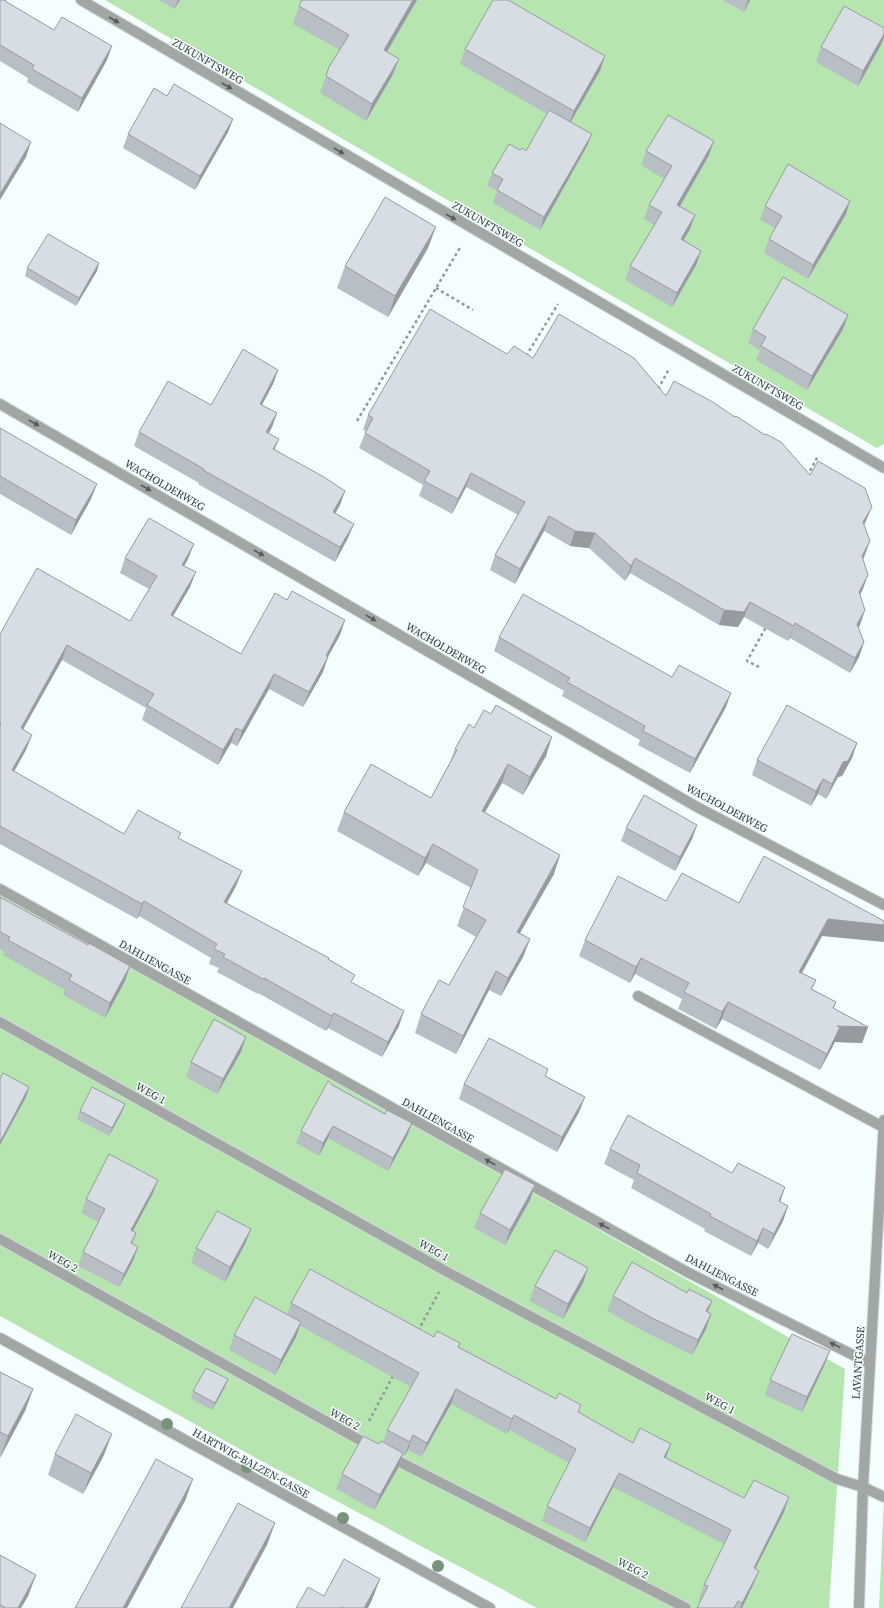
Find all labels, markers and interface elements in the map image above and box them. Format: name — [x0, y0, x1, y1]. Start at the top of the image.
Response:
one-way arrow — [109, 16, 120, 23]
street label: ZUKUNFTSWEG — [169, 35, 246, 88]
one-way arrow — [221, 82, 233, 89]
one-way arrow — [333, 148, 345, 155]
street label: ZUKUNFTSWEG — [449, 198, 526, 251]
one-way arrow — [445, 213, 457, 220]
street label: ZUKUNFTSWEG — [729, 361, 806, 414]
one-way arrow — [28, 420, 40, 427]
street label: WACHOLDERWEG — [122, 456, 208, 515]
one-way arrow — [140, 485, 152, 492]
one-way arrow — [253, 550, 265, 557]
one-way arrow — [365, 615, 377, 622]
street label: WACHOLDERWEG — [403, 619, 489, 678]
street label: WACHOLDERWEG — [683, 780, 771, 837]
street label: DAHLIENGASSE — [116, 936, 194, 989]
street label: WEG 1 — [133, 1079, 169, 1108]
street label: DAHLIENGASSE — [399, 1094, 477, 1147]
one-way arrow — [485, 1159, 496, 1166]
one-way arrow — [598, 1222, 610, 1229]
street label: WEG 1 — [416, 1236, 452, 1265]
street label: WEG 2 — [45, 1247, 81, 1276]
street label: DAHLIENGASSE — [683, 1251, 761, 1301]
one-way arrow — [713, 1284, 724, 1291]
street label: LAVANTGASSE — [848, 1326, 869, 1400]
one-way arrow — [829, 1342, 840, 1349]
street label: WEG 1 — [702, 1389, 738, 1418]
street label: WEG 2 — [327, 1405, 363, 1434]
street label: HARTWIG-BALZEN-GASSE — [190, 1425, 312, 1502]
street label: WEG 2 — [615, 1554, 651, 1583]

